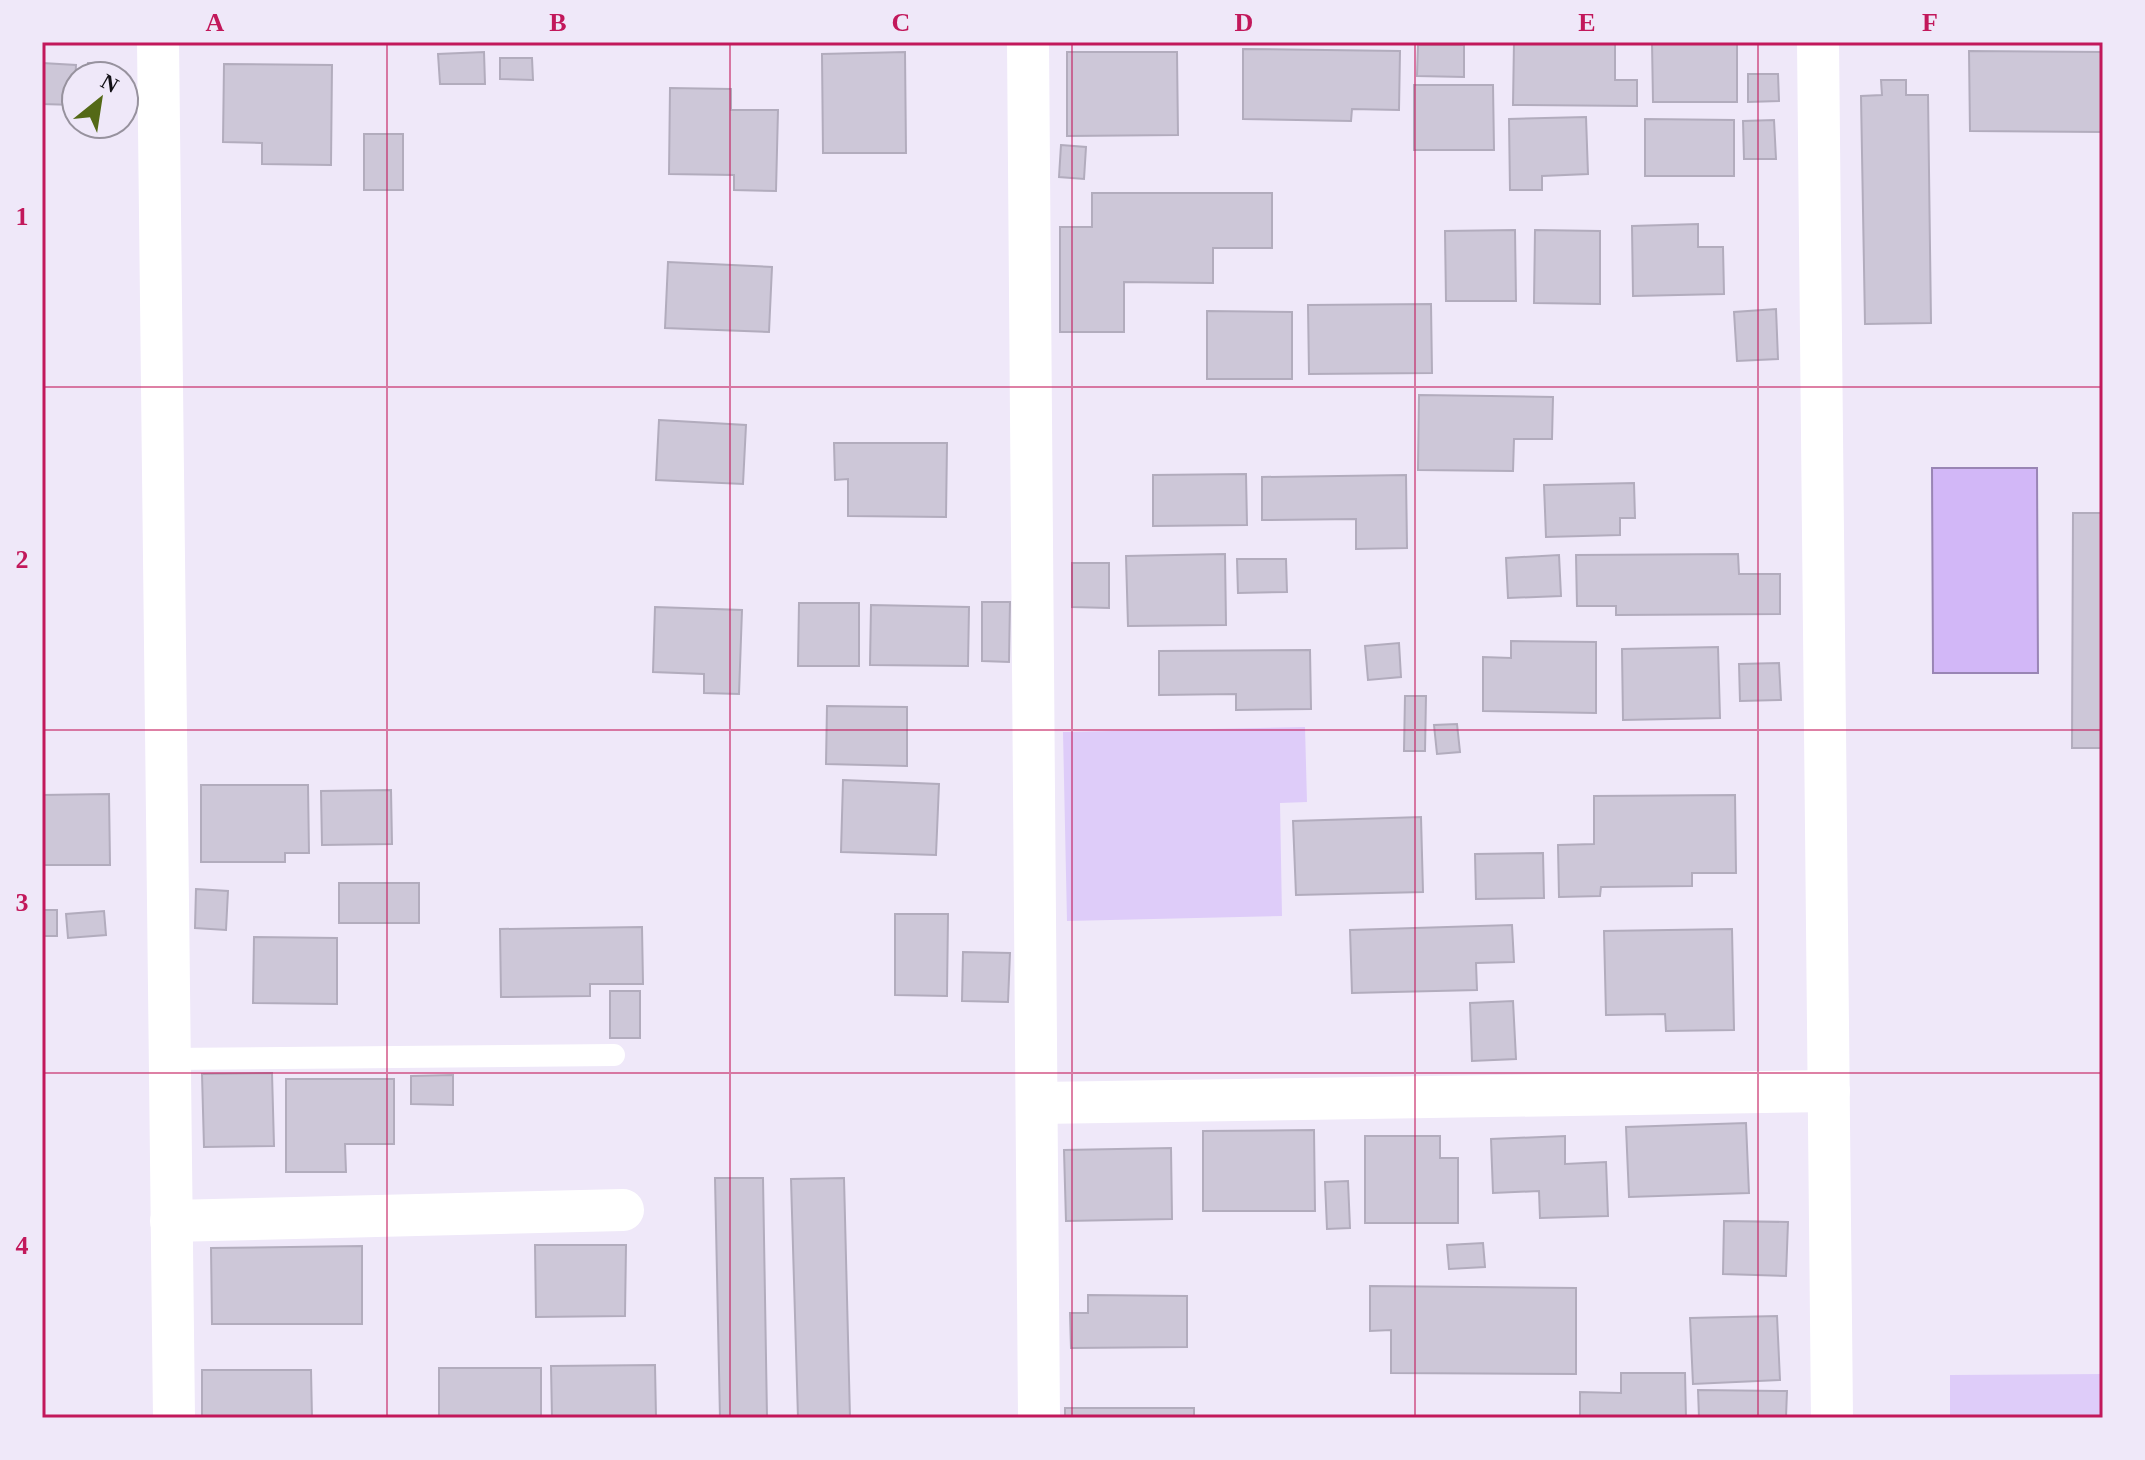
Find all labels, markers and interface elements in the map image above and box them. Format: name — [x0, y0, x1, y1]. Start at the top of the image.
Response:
text: A — [206, 8, 225, 37]
text: B — [549, 8, 567, 37]
text: C — [892, 8, 910, 37]
text: D — [1235, 8, 1253, 37]
text: E — [1578, 8, 1596, 37]
text: F — [1922, 8, 1938, 37]
north arrow — [60, 60, 140, 140]
text: N — [97, 68, 123, 98]
text: 1 — [16, 202, 29, 231]
text: 2 — [16, 545, 29, 574]
text: 3 — [16, 888, 29, 917]
text: 4 — [16, 1231, 29, 1260]

